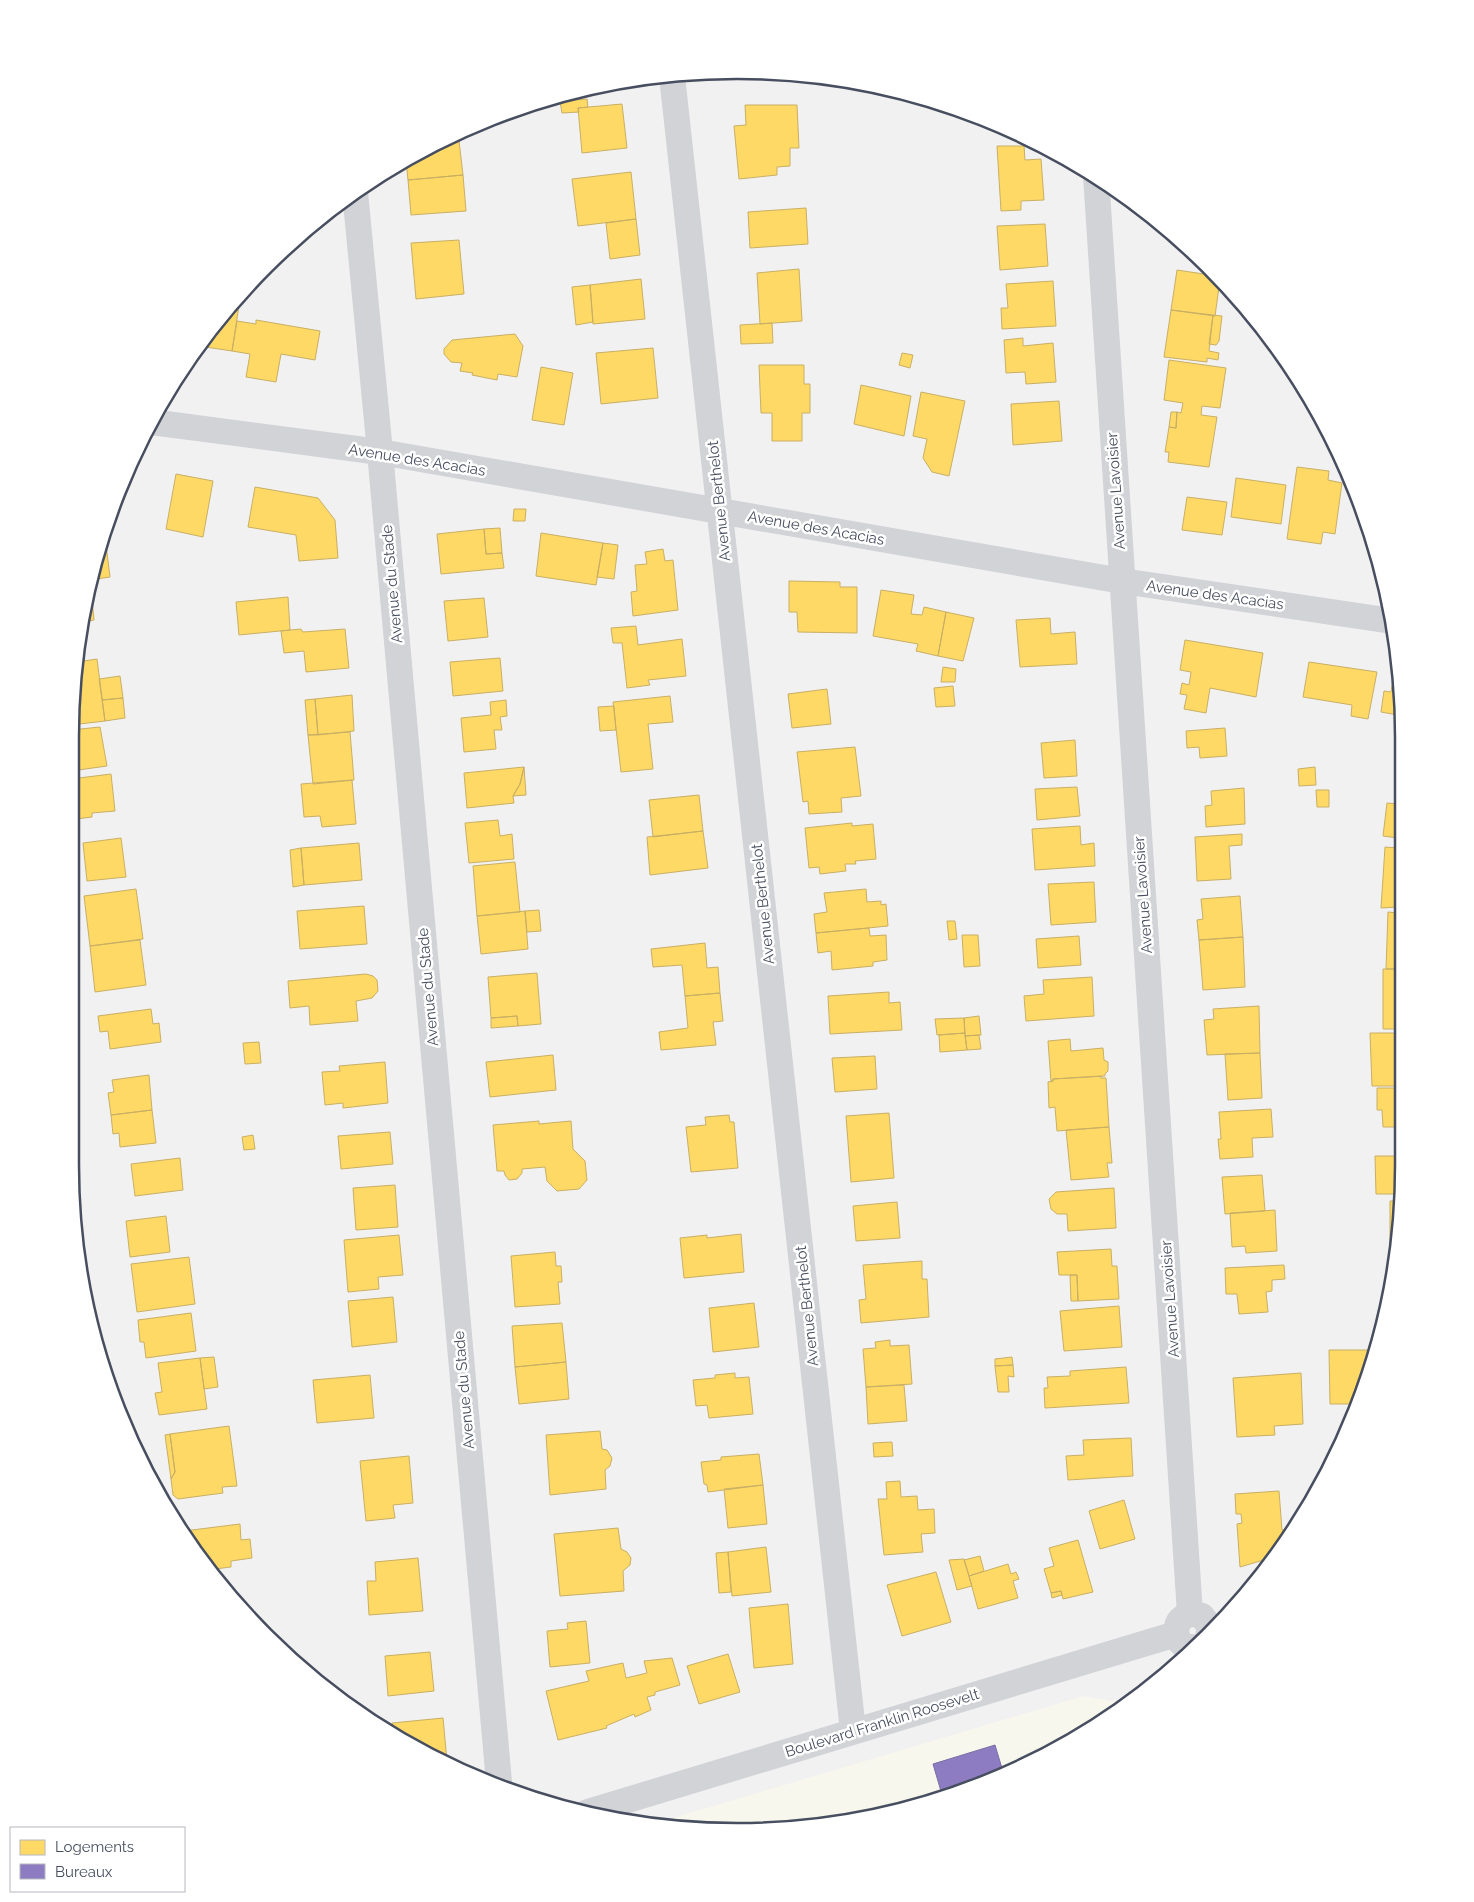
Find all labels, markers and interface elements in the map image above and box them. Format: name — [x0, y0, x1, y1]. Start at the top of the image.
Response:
street label: Avenue Lavoisier — [1103, 431, 1129, 550]
street label: Avenue des Acacias — [347, 440, 487, 480]
street label: Avenue Berthelot — [704, 440, 734, 562]
street label: Avenue des Acacias — [746, 507, 886, 549]
street label: Avenue du Stade — [378, 524, 406, 644]
street label: Avenue des Acacias — [1145, 576, 1285, 614]
street label: Avenue Lavoisier — [1130, 835, 1156, 954]
street label: Avenue Berthelot — [748, 843, 778, 965]
street label: Avenue du Stade — [414, 927, 442, 1047]
street label: Avenue Lavoisier — [1157, 1239, 1183, 1358]
street label: Avenue Berthelot — [792, 1245, 822, 1367]
street label: Avenue du Stade — [450, 1330, 478, 1450]
street label: Boulevard Franklin Roosevelt — [783, 1685, 981, 1761]
legend — [10, 1827, 185, 1892]
text: Logements — [55, 1838, 134, 1856]
text: Bureaux — [55, 1863, 113, 1881]

